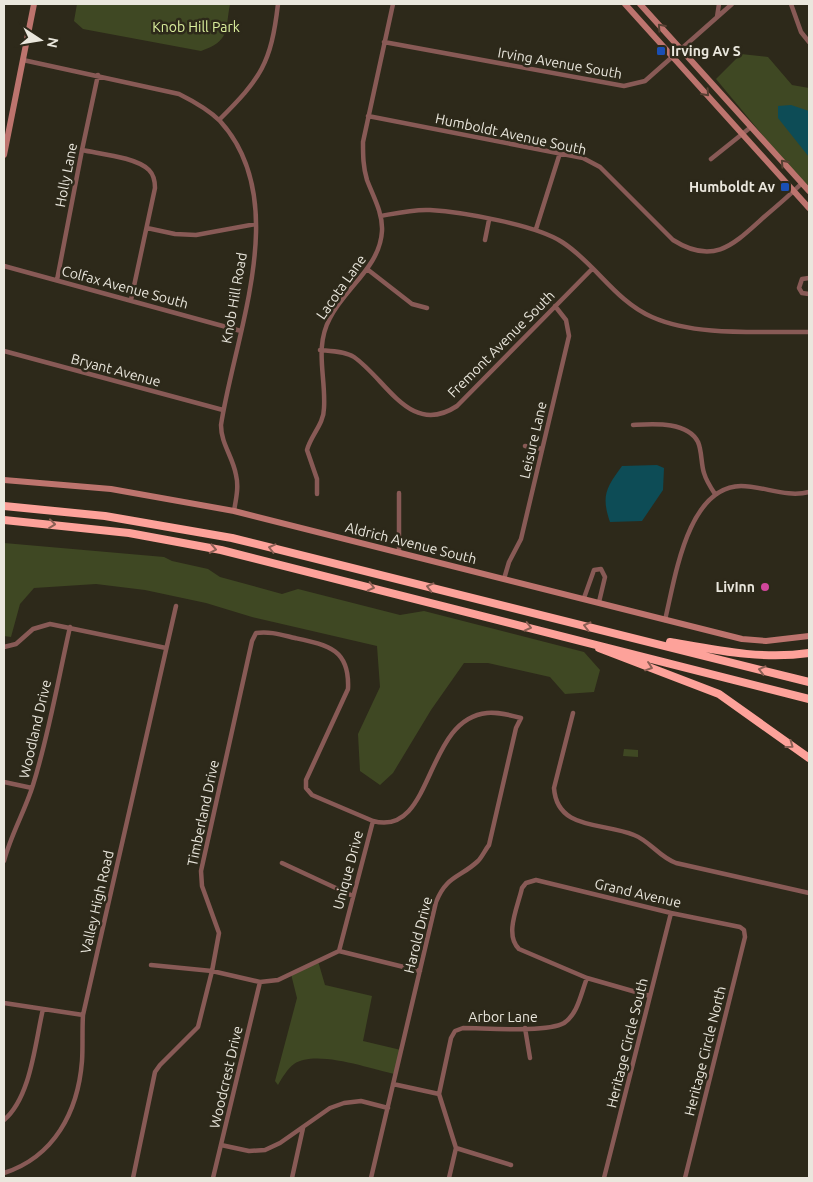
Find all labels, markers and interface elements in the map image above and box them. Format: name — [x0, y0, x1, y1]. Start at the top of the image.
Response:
north arrow — [15, 15, 65, 65]
park label: Knob Hill Park — [152, 19, 240, 35]
one-way arrow — [658, 23, 667, 32]
text: N — [44, 36, 62, 49]
place label: Irving Av S — [671, 43, 741, 59]
street label: Irving Avenue South — [497, 44, 623, 82]
marker: Irving Av S — [655, 45, 667, 57]
one-way arrow — [700, 88, 709, 97]
street label: Humboldt Avenue South — [434, 110, 588, 158]
street label: Holly Lane — [52, 141, 80, 209]
one-way arrow — [780, 159, 789, 168]
place label: Humboldt Av — [689, 179, 776, 195]
marker: Humboldt Av — [779, 181, 791, 193]
street label: Knob Hill Road — [218, 251, 250, 345]
street label: Lacota Lane — [313, 252, 369, 322]
street label: Colfax Avenue South — [60, 262, 190, 312]
street label: Fremont Avenue South — [444, 287, 558, 401]
street label: Bryant Avenue — [69, 350, 163, 390]
street label: Leisure Lane — [516, 400, 550, 480]
one-way arrow — [49, 518, 57, 529]
street label: Aldrich Avenue South — [344, 519, 478, 567]
one-way arrow — [208, 543, 217, 553]
one-way arrow — [267, 543, 276, 554]
place label: LivInn — [715, 579, 755, 595]
one-way arrow — [366, 581, 375, 592]
marker: LivInn — [759, 581, 771, 593]
one-way arrow — [425, 582, 434, 593]
one-way arrow — [524, 621, 533, 632]
one-way arrow — [583, 621, 592, 632]
one-way arrow — [644, 661, 653, 671]
one-way arrow — [758, 665, 766, 676]
street label: Woodland Drive — [16, 678, 54, 780]
one-way arrow — [785, 738, 794, 748]
street label: Timberland Drive — [184, 758, 222, 868]
street label: Unique Drive — [330, 829, 366, 911]
street label: Valley High Road — [77, 849, 117, 955]
street label: Grand Avenue — [593, 875, 683, 911]
street label: Harold Drive — [401, 895, 435, 975]
street label: Heritage Circle South — [603, 976, 651, 1110]
street label: Heritage Circle North — [681, 984, 729, 1118]
street label: Arbor Lane — [468, 1009, 538, 1025]
street label: Woodcrest Drive — [206, 1024, 246, 1130]

